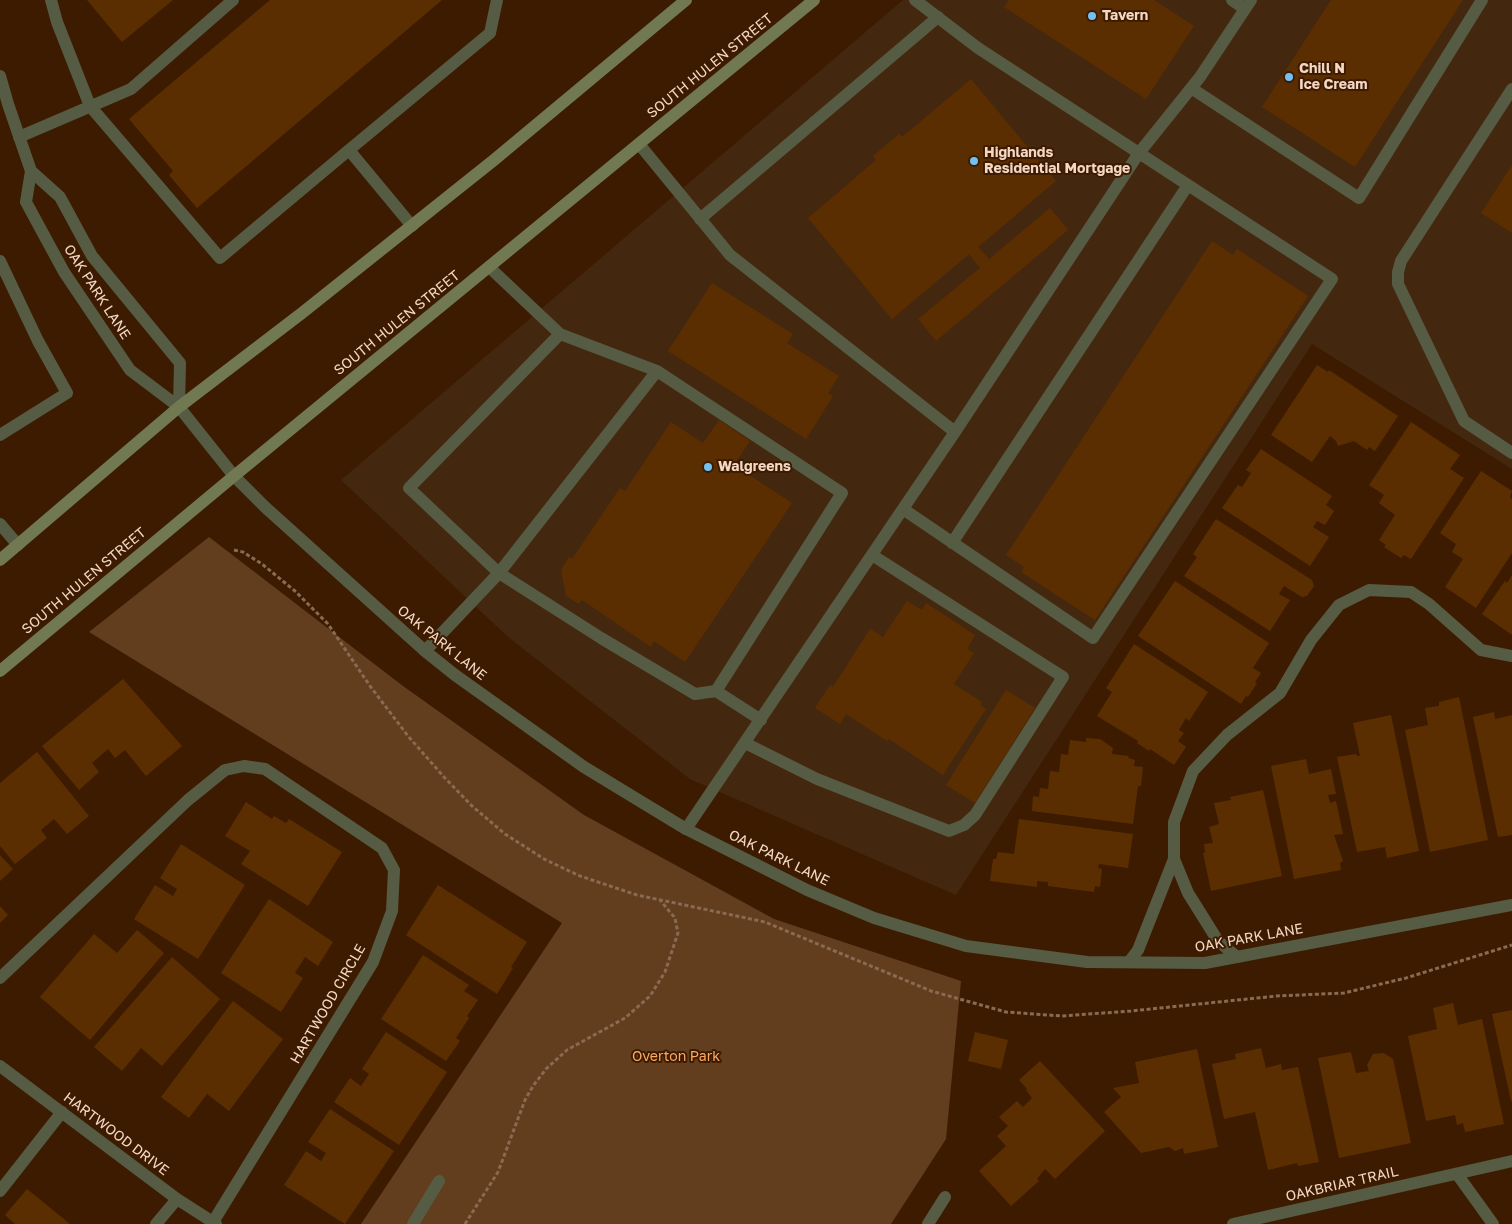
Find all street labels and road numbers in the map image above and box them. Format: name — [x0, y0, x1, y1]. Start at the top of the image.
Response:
street label: SOUTH HULEN STREET — [644, 10, 776, 122]
street label: OAK PARK LANE — [60, 241, 134, 343]
street label: SOUTH HULEN STREET — [331, 267, 463, 379]
street label: SOUTH HULEN STREET — [19, 524, 149, 638]
street label: OAK PARK LANE — [394, 602, 490, 684]
street label: OAK PARK LANE — [726, 826, 832, 890]
street label: OAK PARK LANE — [1194, 920, 1304, 956]
street label: HARTWOOD CIRCLE — [287, 941, 369, 1067]
street label: HARTWOOD DRIVE — [60, 1089, 172, 1179]
street label: OAKBRIAR TRAIL — [1284, 1163, 1400, 1205]

